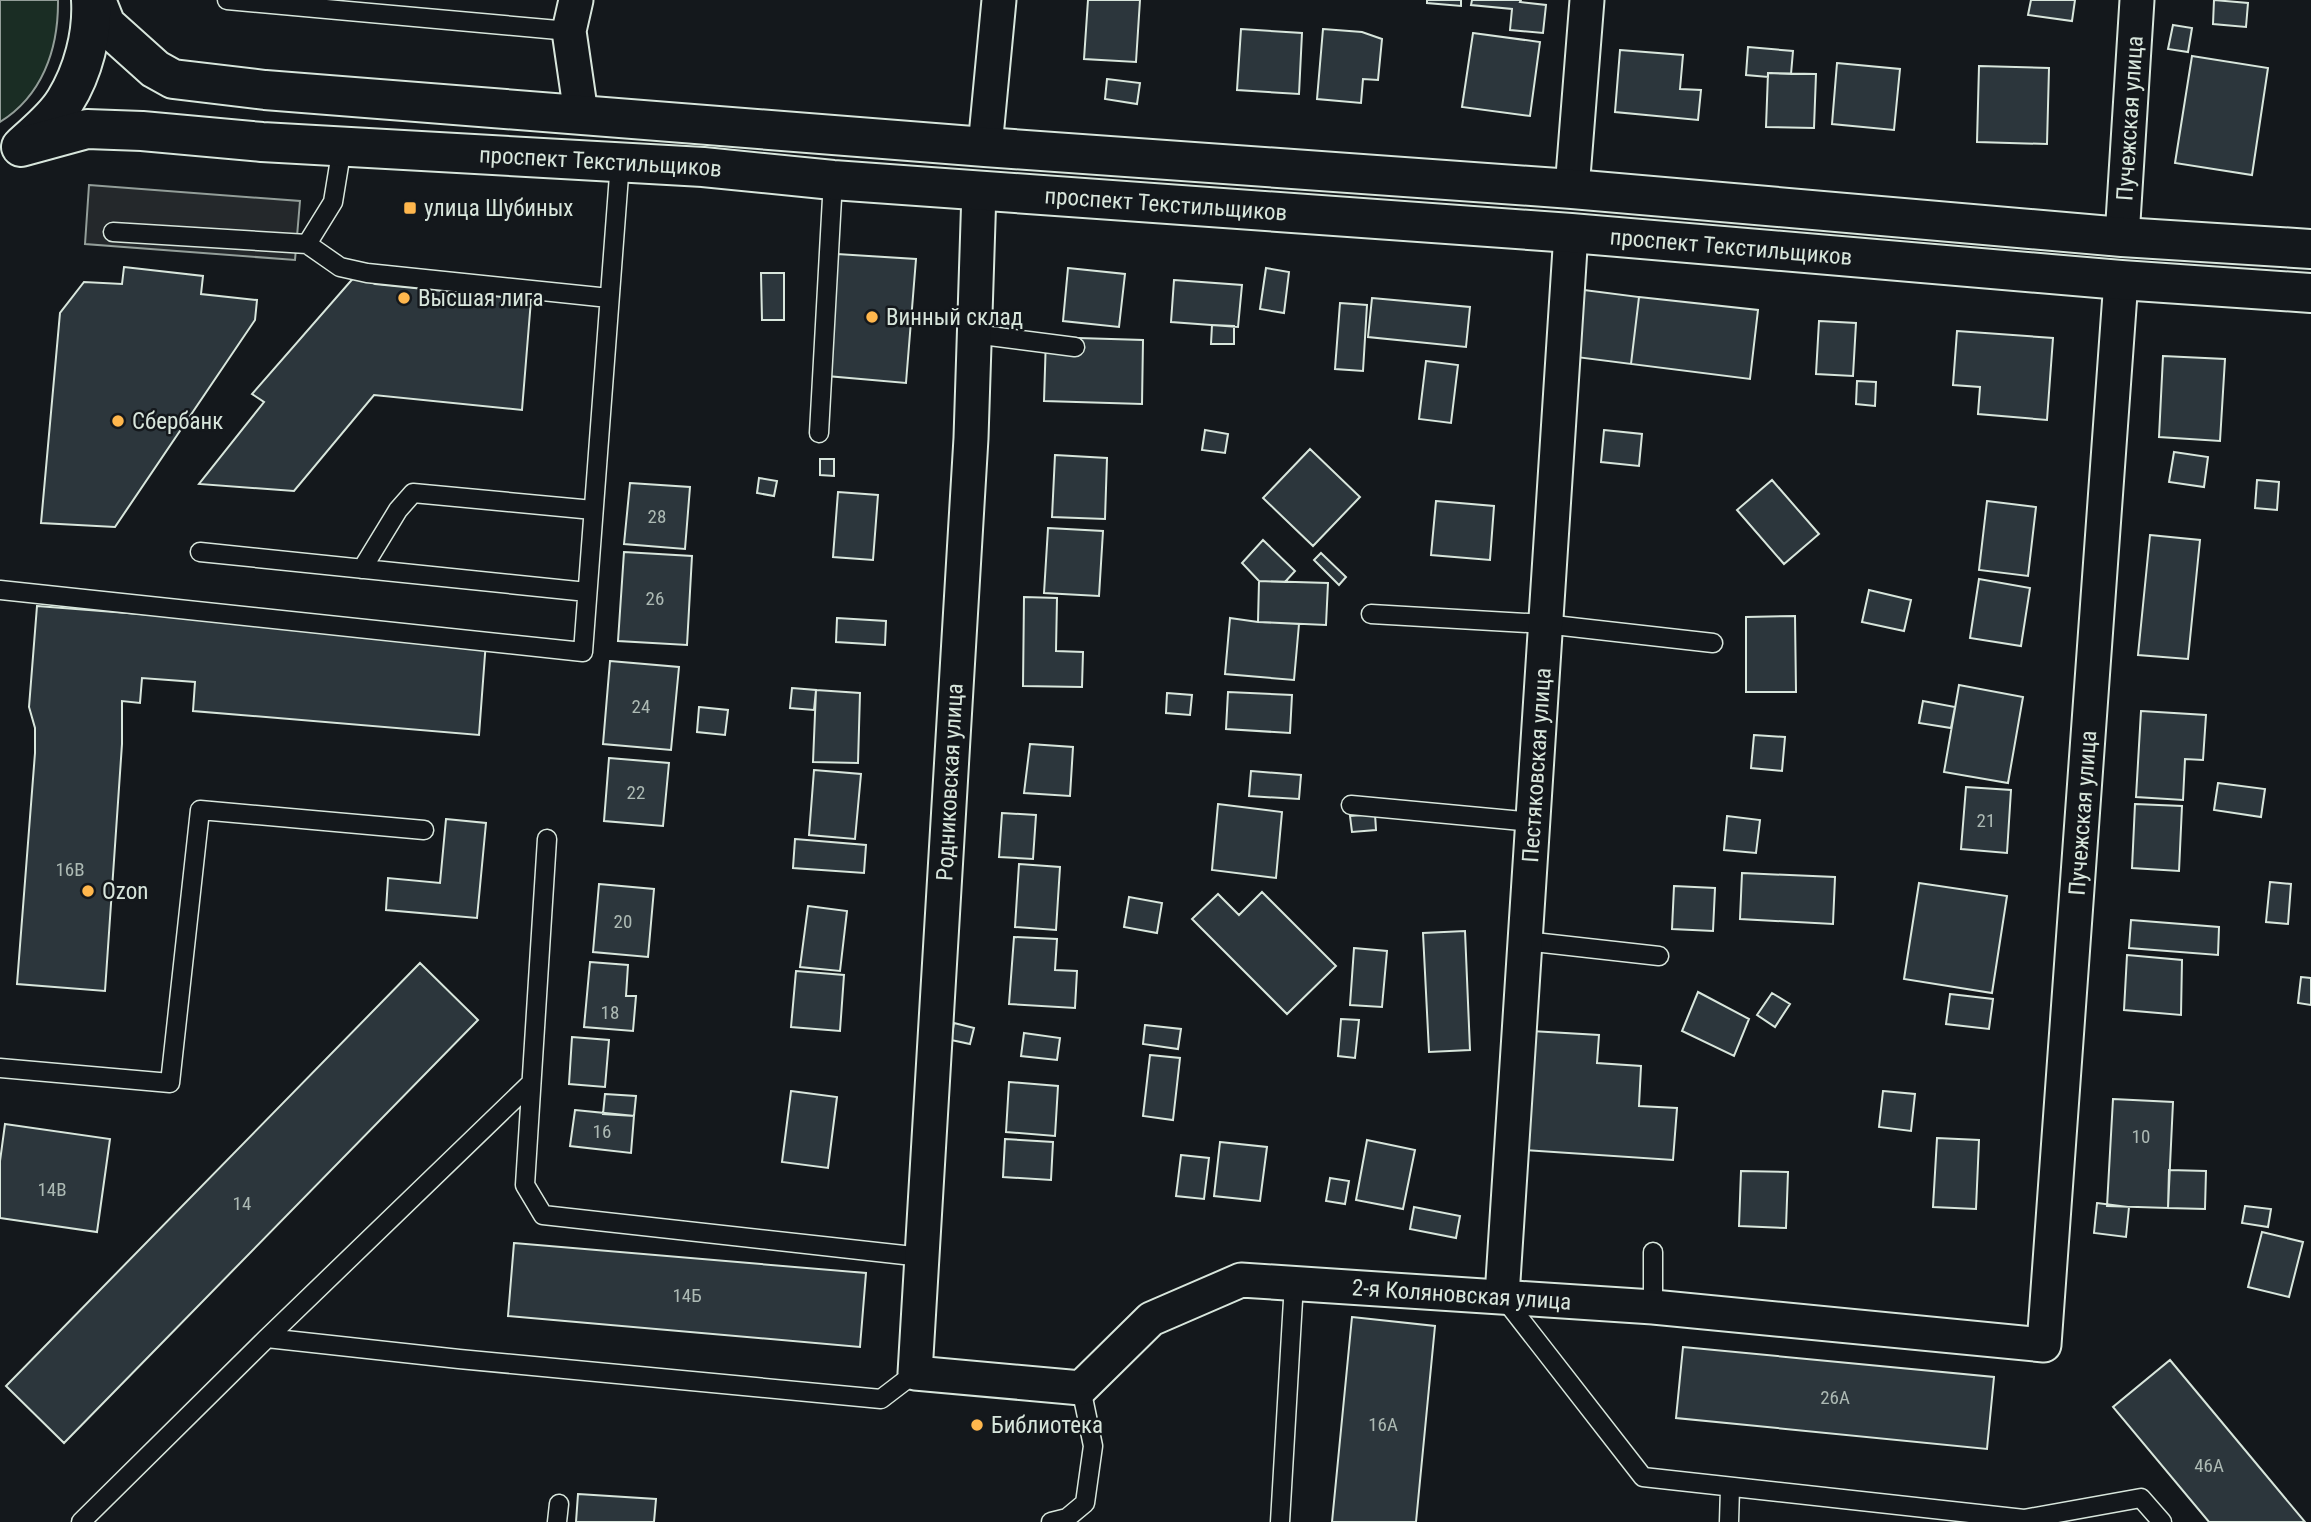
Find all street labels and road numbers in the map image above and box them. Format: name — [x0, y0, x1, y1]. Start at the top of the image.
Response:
street label: Пучежская улица — [2111, 35, 2148, 202]
street label: проспект Текстильщиков — [478, 141, 723, 182]
street label: проспект Текстильщиков — [1044, 182, 1288, 226]
street label: проспект Текстильщиков — [1609, 223, 1854, 270]
street label: Пестяковская улица — [1517, 667, 1556, 863]
street label: Родниковская улица — [931, 683, 969, 881]
street label: Пучежская улица — [2063, 729, 2102, 896]
street label: 2-я Коляновская улица — [1351, 1274, 1572, 1315]

